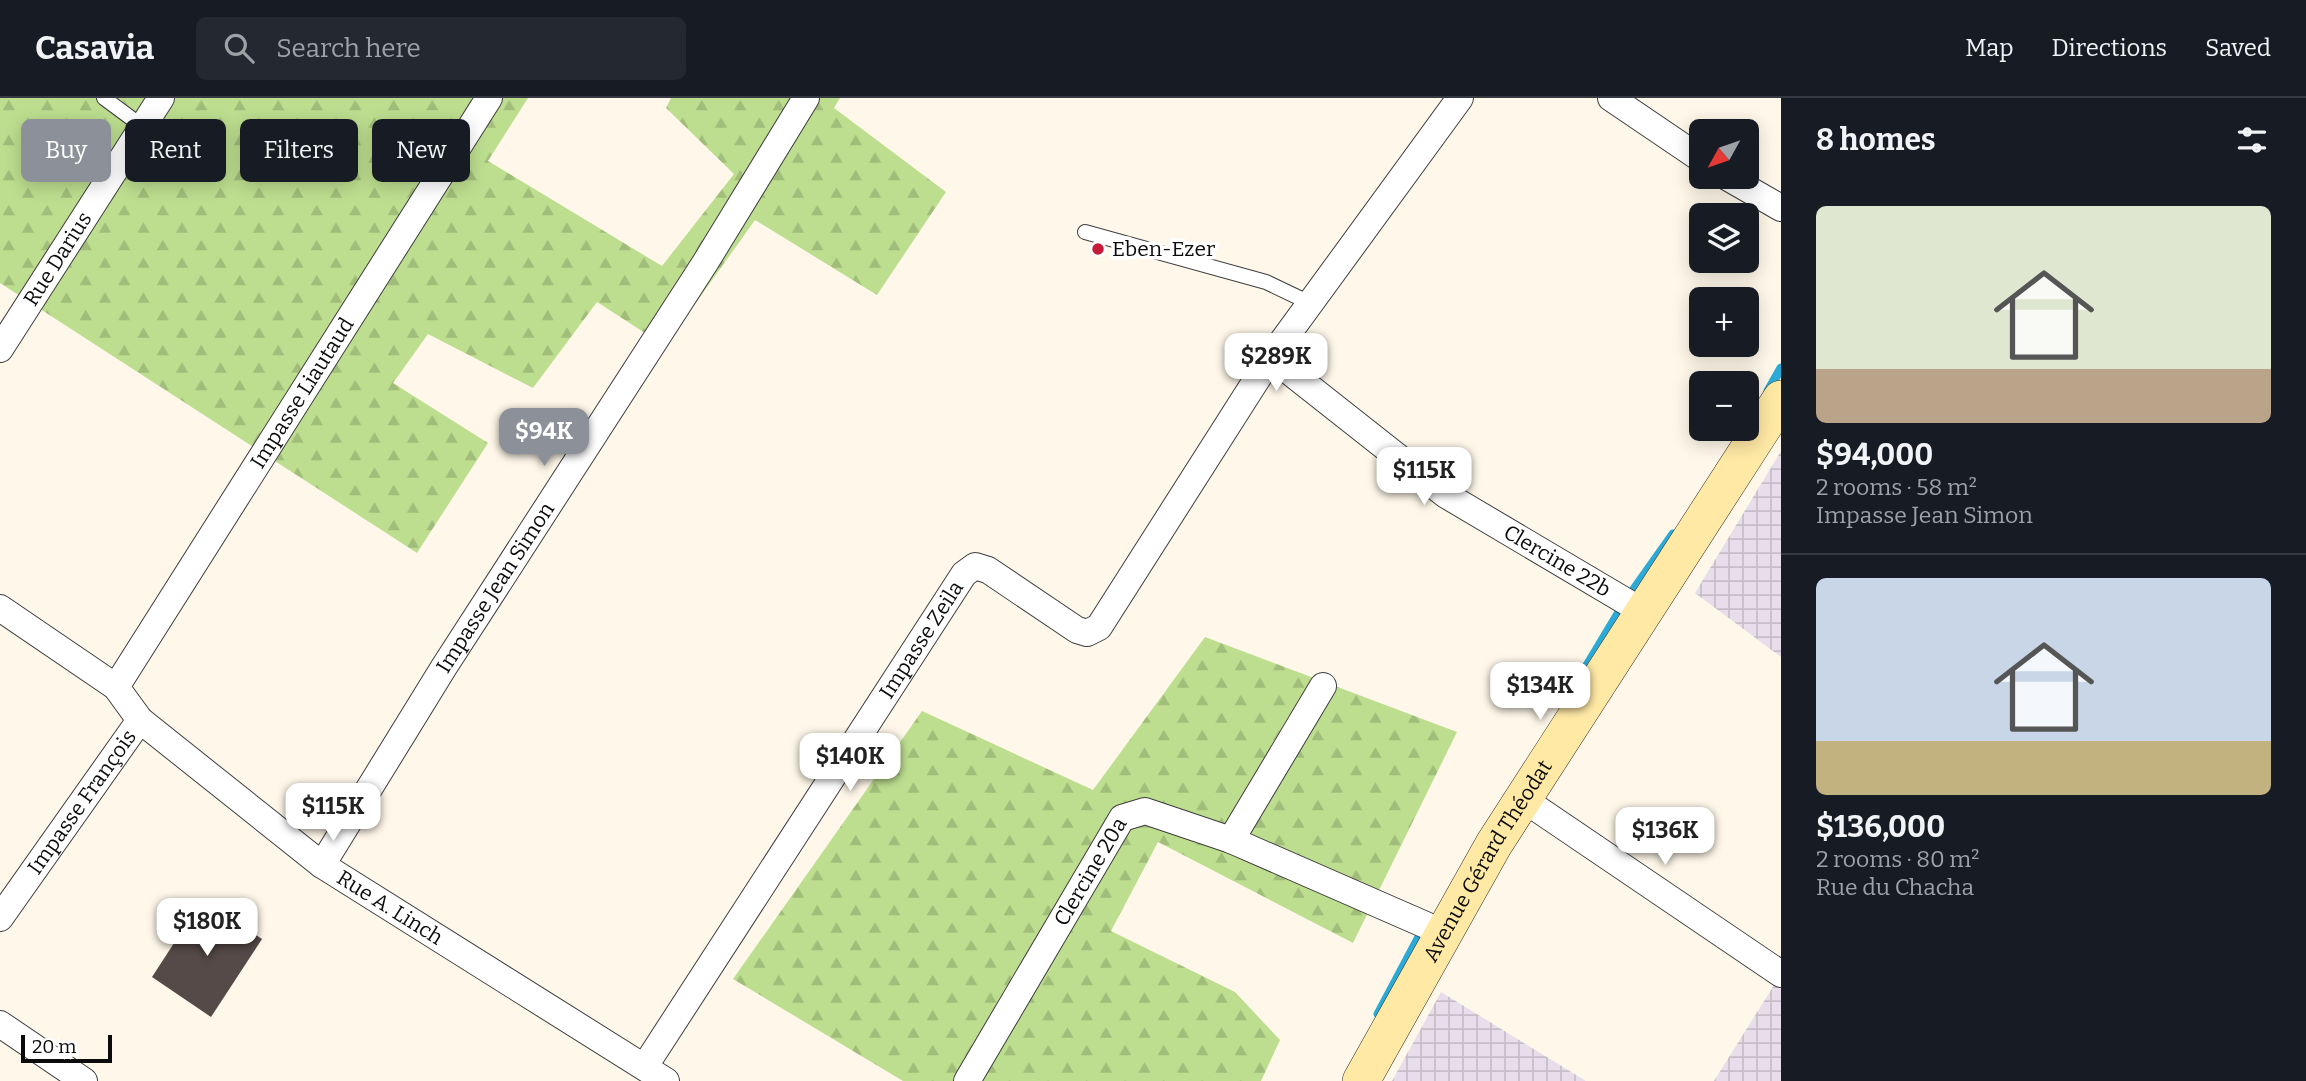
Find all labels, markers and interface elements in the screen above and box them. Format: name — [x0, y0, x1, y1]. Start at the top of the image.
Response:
search box — [196, 17, 686, 80]
text: Casavia — [35, 28, 154, 68]
icon: search — [220, 29, 258, 67]
text: Search here — [276, 33, 421, 64]
text: Map — [1965, 34, 2014, 62]
text: Directions — [2052, 34, 2167, 62]
text: Saved — [2205, 34, 2271, 62]
chip: Buy — [21, 119, 111, 182]
chip: Rent — [125, 119, 226, 182]
chip: Filters — [240, 119, 358, 182]
chip: New — [372, 119, 470, 182]
north arrow — [1689, 119, 1759, 189]
map controls — [1689, 119, 1759, 441]
icon: filters — [2233, 121, 2271, 159]
text: 8 homes — [1816, 122, 1936, 158]
button: layers — [1689, 203, 1759, 273]
street label: Rue Darius — [18, 207, 98, 311]
place label: Eben-Ezer — [1112, 236, 1215, 262]
marker: Eben-Ezer — [1090, 241, 1106, 257]
icon: home — [1981, 252, 2107, 378]
button: + — [1689, 287, 1759, 357]
street label: Impasse Liautaud — [245, 313, 360, 473]
pin: $289K — [1227, 334, 1325, 393]
text: $289K — [1241, 342, 1311, 370]
button: − — [1689, 371, 1759, 441]
pin: $94K — [503, 408, 585, 468]
text: $94K — [515, 417, 573, 445]
text: $94,000 — [1816, 437, 1933, 473]
pin: $115K — [1375, 448, 1473, 507]
text: $115K — [1393, 456, 1455, 484]
text: 2 rooms · 58 m² — [1816, 473, 1977, 501]
street label: Impasse Jean Simon — [431, 497, 560, 678]
text: Impasse Jean Simon — [1816, 501, 2033, 529]
street label: Clercine 22b — [1499, 519, 1615, 603]
street label: Impasse Zeila — [874, 576, 969, 703]
icon: home — [1981, 624, 2107, 750]
pin: $134K — [1491, 662, 1589, 722]
text: $134K — [1506, 671, 1574, 699]
street label: Impasse François — [22, 725, 142, 879]
pin: $140K — [801, 734, 899, 793]
text: $140K — [816, 742, 884, 770]
street label: Avenue Gérard Théodat — [1418, 755, 1558, 966]
pin: $115K — [284, 784, 382, 843]
text: $115K — [302, 792, 364, 820]
pin: $136K — [1616, 808, 1714, 867]
text: $136,000 — [1816, 809, 1945, 845]
street label: Clercine 20a — [1048, 812, 1133, 931]
text: $136K — [1631, 816, 1699, 844]
text: 2 rooms · 80 m² — [1816, 845, 1979, 873]
street label: Rue A. Linch — [332, 865, 448, 951]
text: Rue du Chacha — [1816, 873, 1974, 901]
pin: $180K — [158, 898, 256, 958]
text: $180K — [173, 907, 241, 935]
scale bar — [21, 1032, 112, 1064]
text: 20 m — [32, 1035, 76, 1058]

